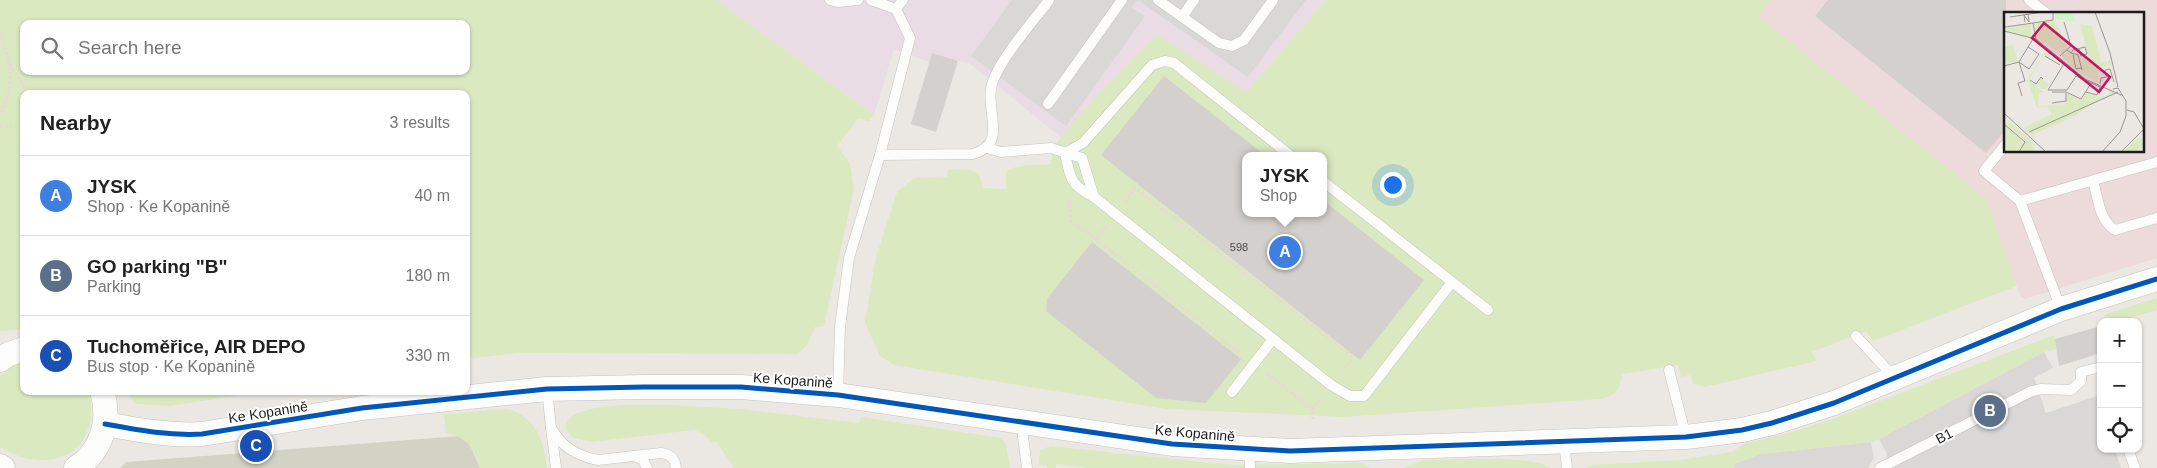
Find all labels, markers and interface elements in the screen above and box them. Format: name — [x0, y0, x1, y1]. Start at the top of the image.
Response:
inset map — [2004, 12, 2144, 152]
search box — [20, 20, 470, 75]
icon: search — [38, 34, 66, 62]
text: Search here — [78, 37, 182, 58]
text: Nearby — [40, 111, 111, 134]
text: 3 results — [390, 114, 450, 131]
popup — [1242, 152, 1327, 217]
text: JYSK — [1260, 165, 1309, 186]
your location — [1380, 172, 1406, 198]
text: JYSK — [87, 176, 137, 197]
text: A — [50, 187, 62, 204]
text: 40 m — [414, 187, 450, 204]
text: Shop — [1260, 187, 1297, 204]
text: Shop · Ke Kopanině — [87, 198, 230, 215]
pin: A — [1269, 233, 1301, 271]
house number: 598 — [1230, 241, 1248, 253]
text: GO parking "B" — [87, 256, 227, 277]
text: B — [50, 267, 62, 284]
text: 180 m — [406, 267, 450, 284]
text: Parking — [87, 278, 141, 295]
map controls — [2097, 318, 2142, 453]
button: + — [2097, 318, 2142, 363]
text: Tuchoměřice, AIR DEPO — [87, 336, 306, 357]
text: C — [50, 347, 62, 364]
text: 330 m — [406, 347, 450, 364]
text: Bus stop · Ke Kopanině — [87, 358, 255, 375]
button: − — [2097, 363, 2142, 408]
street label: Ke Kopanině — [752, 369, 834, 391]
pin: B — [1974, 392, 2006, 430]
street label: Ke Kopanině — [227, 398, 309, 426]
button: locate — [2097, 408, 2142, 453]
street label: Ke Kopanině — [1154, 422, 1236, 444]
street label: B1 — [1933, 425, 1955, 447]
pin: C — [240, 427, 272, 465]

